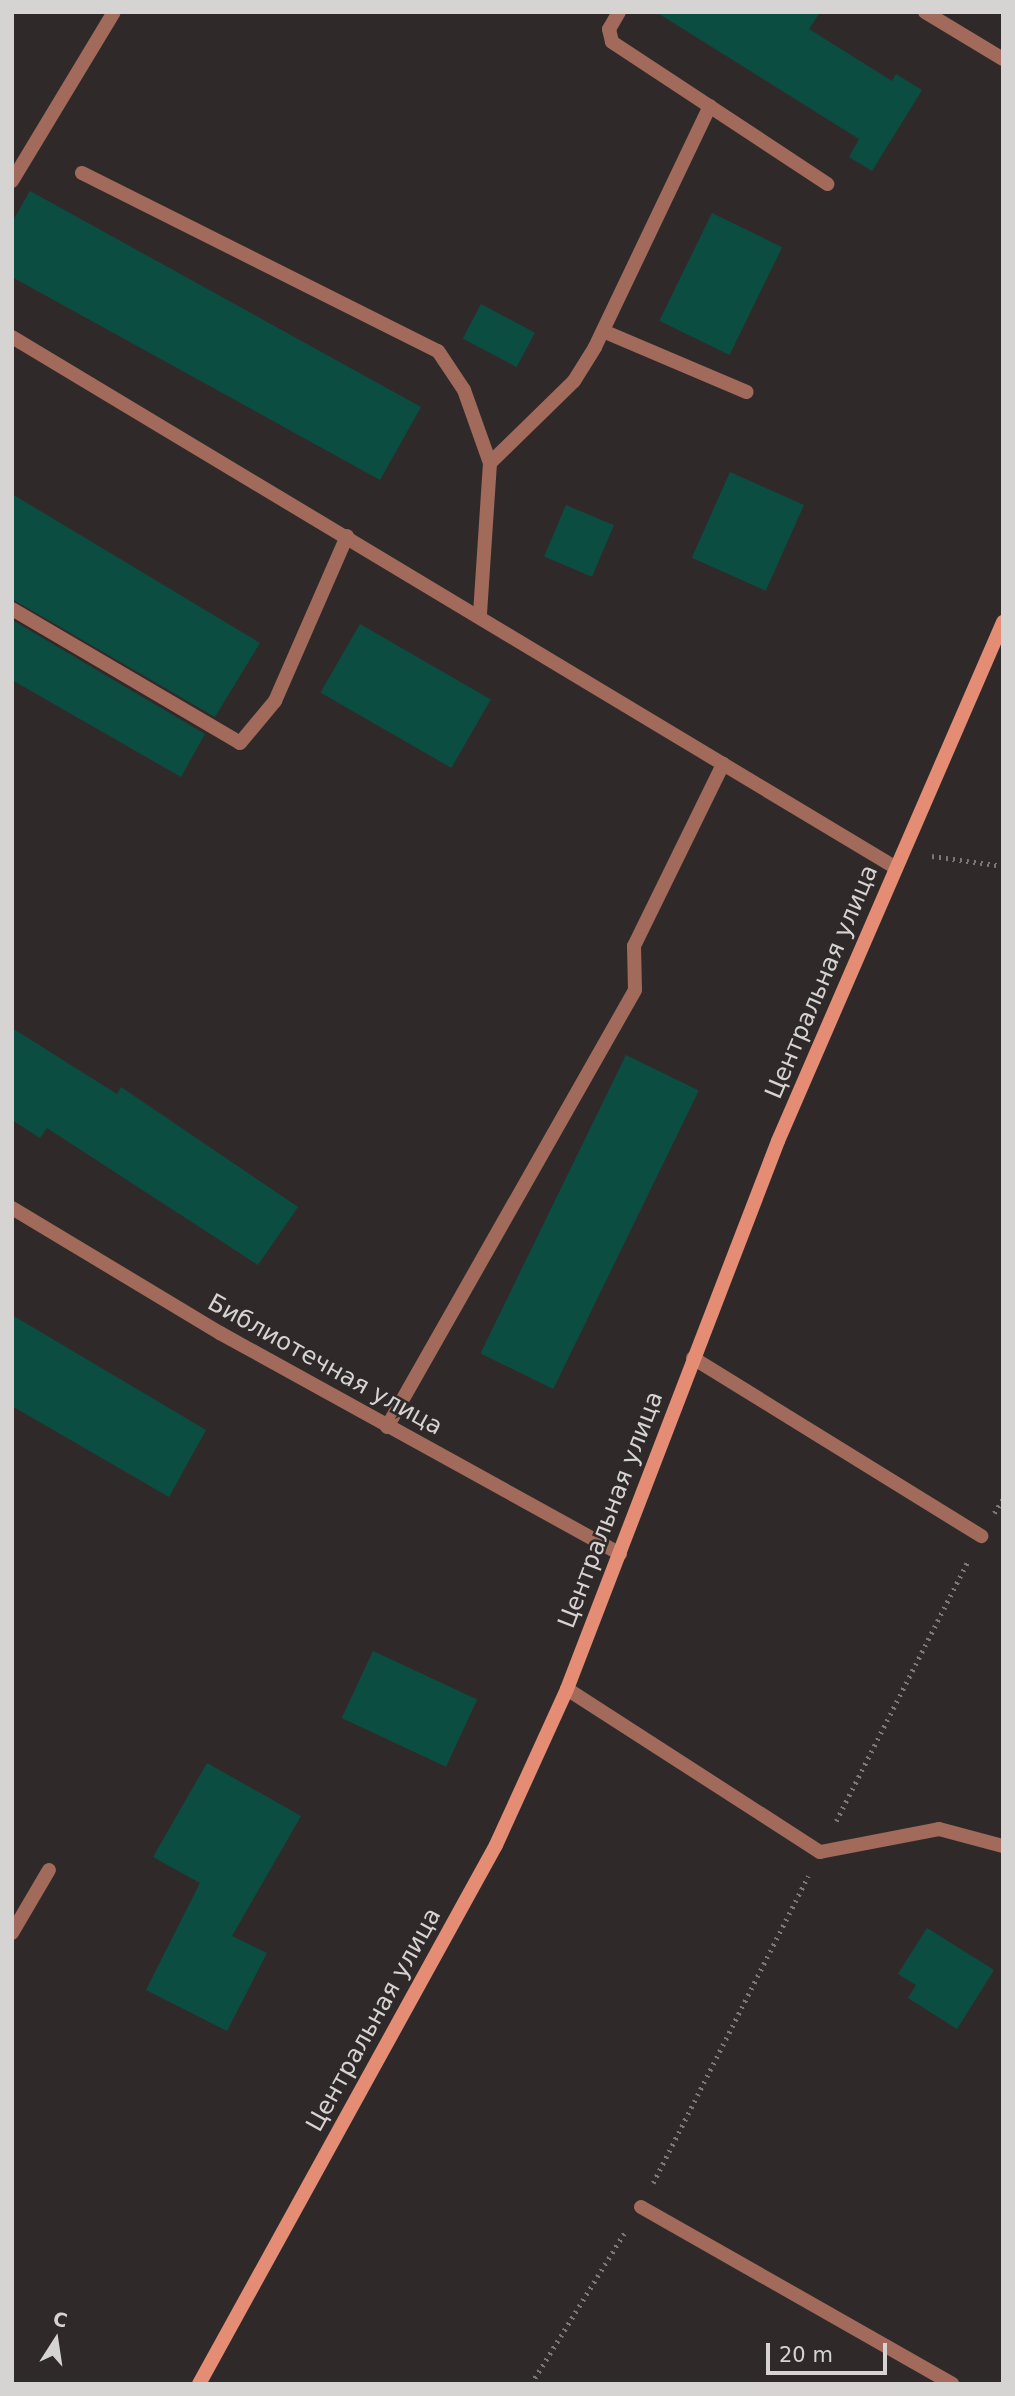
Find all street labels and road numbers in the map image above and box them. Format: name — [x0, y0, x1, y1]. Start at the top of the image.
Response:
street label: Центральная улица — [760, 861, 884, 1103]
street label: Библиотечная улица — [203, 1288, 447, 1442]
street label: Центральная улица — [553, 1388, 669, 1632]
street label: Центральная улица — [301, 1903, 447, 2137]

